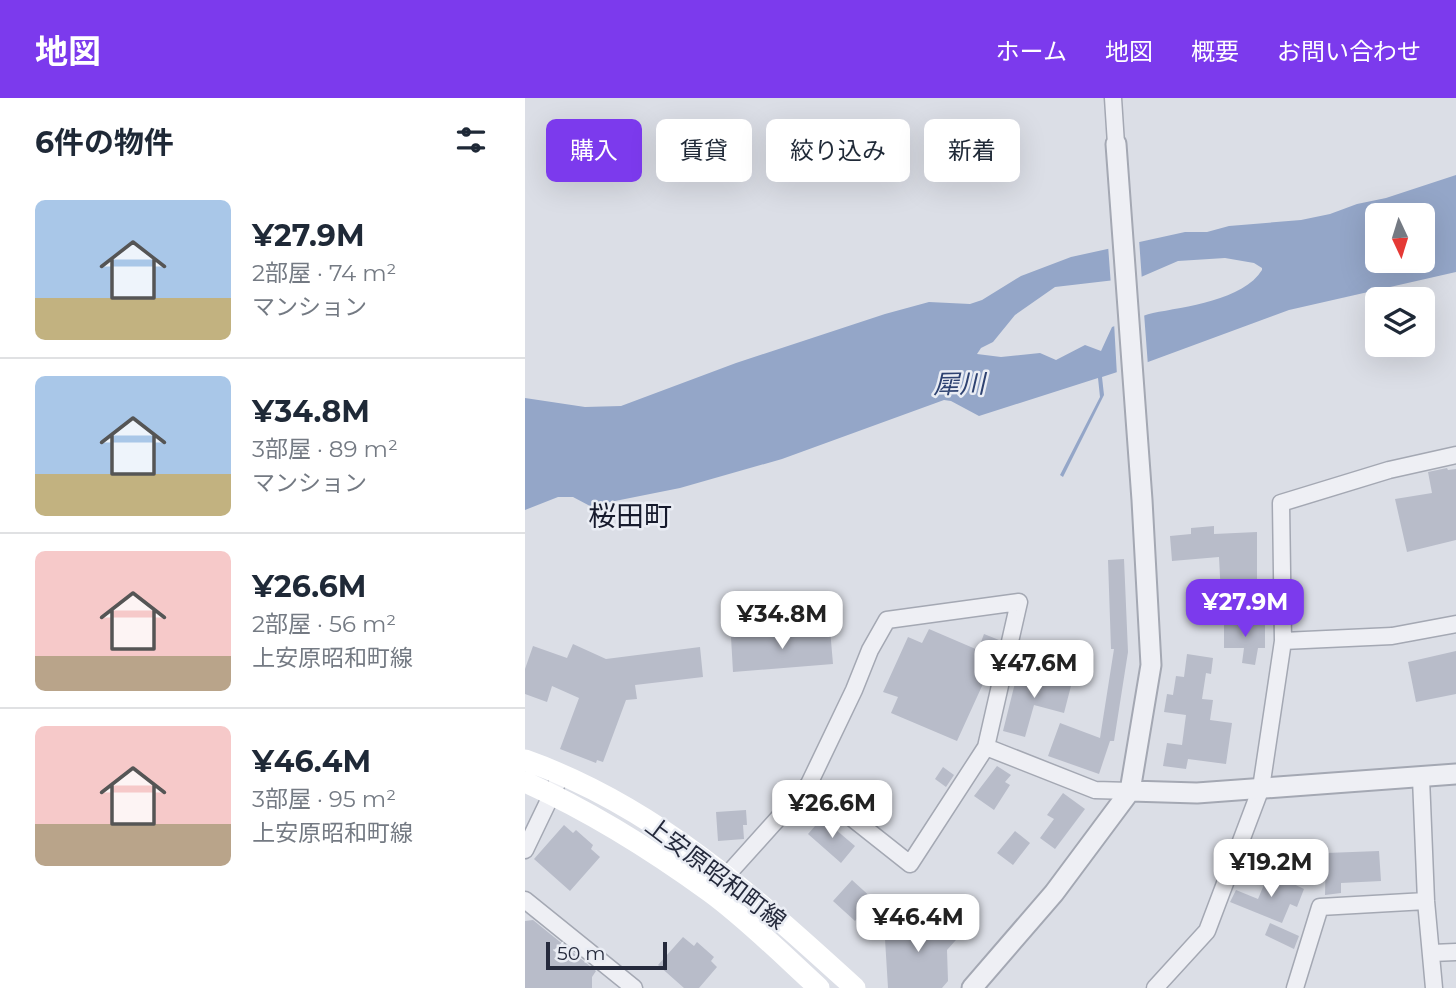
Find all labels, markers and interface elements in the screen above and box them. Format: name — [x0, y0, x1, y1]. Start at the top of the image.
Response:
text: 地図 — [35, 31, 101, 71]
text: ホーム — [996, 37, 1067, 66]
text: 地図 — [1105, 37, 1153, 66]
text: 概要 — [1191, 37, 1239, 66]
text: お問い合わせ — [1277, 37, 1421, 66]
chip: 購入 — [546, 119, 642, 182]
chip: 賃貸 — [656, 119, 752, 182]
chip: 絞り込み — [766, 119, 910, 182]
chip: 新着 — [924, 119, 1020, 182]
icon: filters — [452, 121, 490, 159]
text: 6件の物件 — [35, 124, 174, 161]
north arrow — [1365, 203, 1435, 273]
map controls — [1365, 203, 1435, 357]
text: ¥27.9M — [252, 217, 365, 254]
icon: home — [91, 228, 175, 312]
text: 2部屋 · 74 m² — [252, 259, 397, 287]
button: layers — [1365, 287, 1435, 357]
text: マンション — [252, 293, 367, 321]
water label: 犀川 — [933, 367, 988, 400]
text: ¥34.8M — [252, 393, 370, 430]
icon: home — [91, 404, 175, 488]
text: 3部屋 · 89 m² — [252, 435, 398, 463]
text: マンション — [252, 469, 367, 497]
district label: 桜田町 — [588, 499, 672, 533]
text: ¥26.6M — [252, 568, 366, 605]
icon: home — [91, 579, 175, 663]
pin: ¥27.9M — [1188, 580, 1302, 639]
text: ¥27.9M — [1202, 588, 1288, 616]
pin: ¥34.8M — [725, 592, 839, 651]
text: ¥34.8M — [737, 600, 827, 628]
text: 2部屋 · 56 m² — [252, 610, 396, 638]
pin: ¥47.6M — [977, 640, 1091, 700]
text: 上安原昭和町線 — [252, 644, 413, 672]
text: ¥47.6M — [990, 649, 1078, 677]
text: ¥46.4M — [252, 743, 371, 780]
icon: home — [91, 754, 175, 838]
pin: ¥26.6M — [775, 780, 889, 840]
text: 3部屋 · 95 m² — [252, 785, 396, 813]
text: ¥26.6M — [788, 789, 876, 817]
street label: 上安原昭和町線 — [640, 811, 792, 935]
text: 上安原昭和町線 — [252, 819, 413, 847]
pin: ¥19.2M — [1214, 840, 1328, 899]
text: ¥19.2M — [1230, 848, 1312, 876]
pin: ¥46.4M — [861, 894, 975, 954]
text: ¥46.4M — [872, 903, 964, 931]
scale bar — [546, 939, 667, 971]
text: 50 m — [557, 942, 605, 965]

